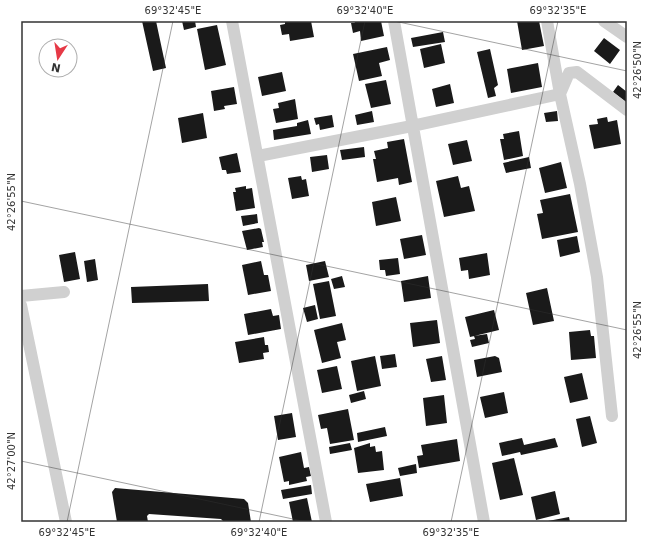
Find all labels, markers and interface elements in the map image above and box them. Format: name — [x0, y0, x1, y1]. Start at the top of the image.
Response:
text: 69°32'45"E — [145, 5, 201, 16]
text: 69°32'40"E — [337, 5, 393, 16]
text: 69°32'35"E — [530, 5, 586, 16]
north arrow — [38, 38, 78, 78]
text: 42°26'50"N — [632, 41, 643, 99]
text: N — [50, 60, 62, 75]
text: 42°26'55"N — [6, 173, 17, 231]
text: 42°26'55"N — [632, 301, 643, 359]
text: 42°27'00"N — [6, 432, 17, 490]
text: 69°32'45"E — [39, 527, 95, 538]
text: 69°32'40"E — [231, 527, 287, 538]
text: 69°32'35"E — [423, 527, 479, 538]

